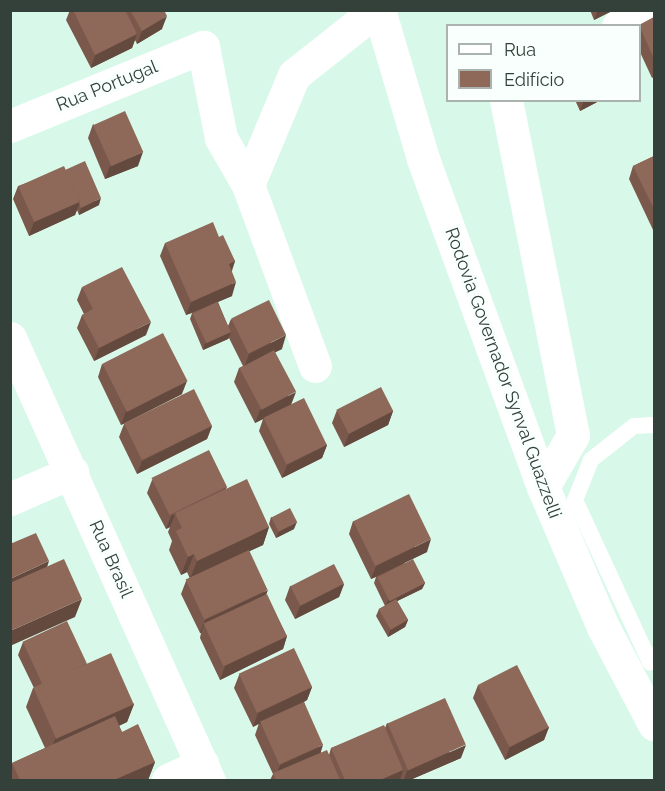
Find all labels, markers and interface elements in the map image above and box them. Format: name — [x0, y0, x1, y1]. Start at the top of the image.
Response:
legend — [446, 24, 641, 102]
text: Rua — [504, 39, 536, 60]
street label: Rua Portugal — [53, 56, 161, 116]
text: Edifício — [504, 69, 564, 90]
street label: Rodovia Governador Synval Guazzelli — [440, 224, 566, 522]
street label: Rua Brasil — [84, 517, 138, 601]

